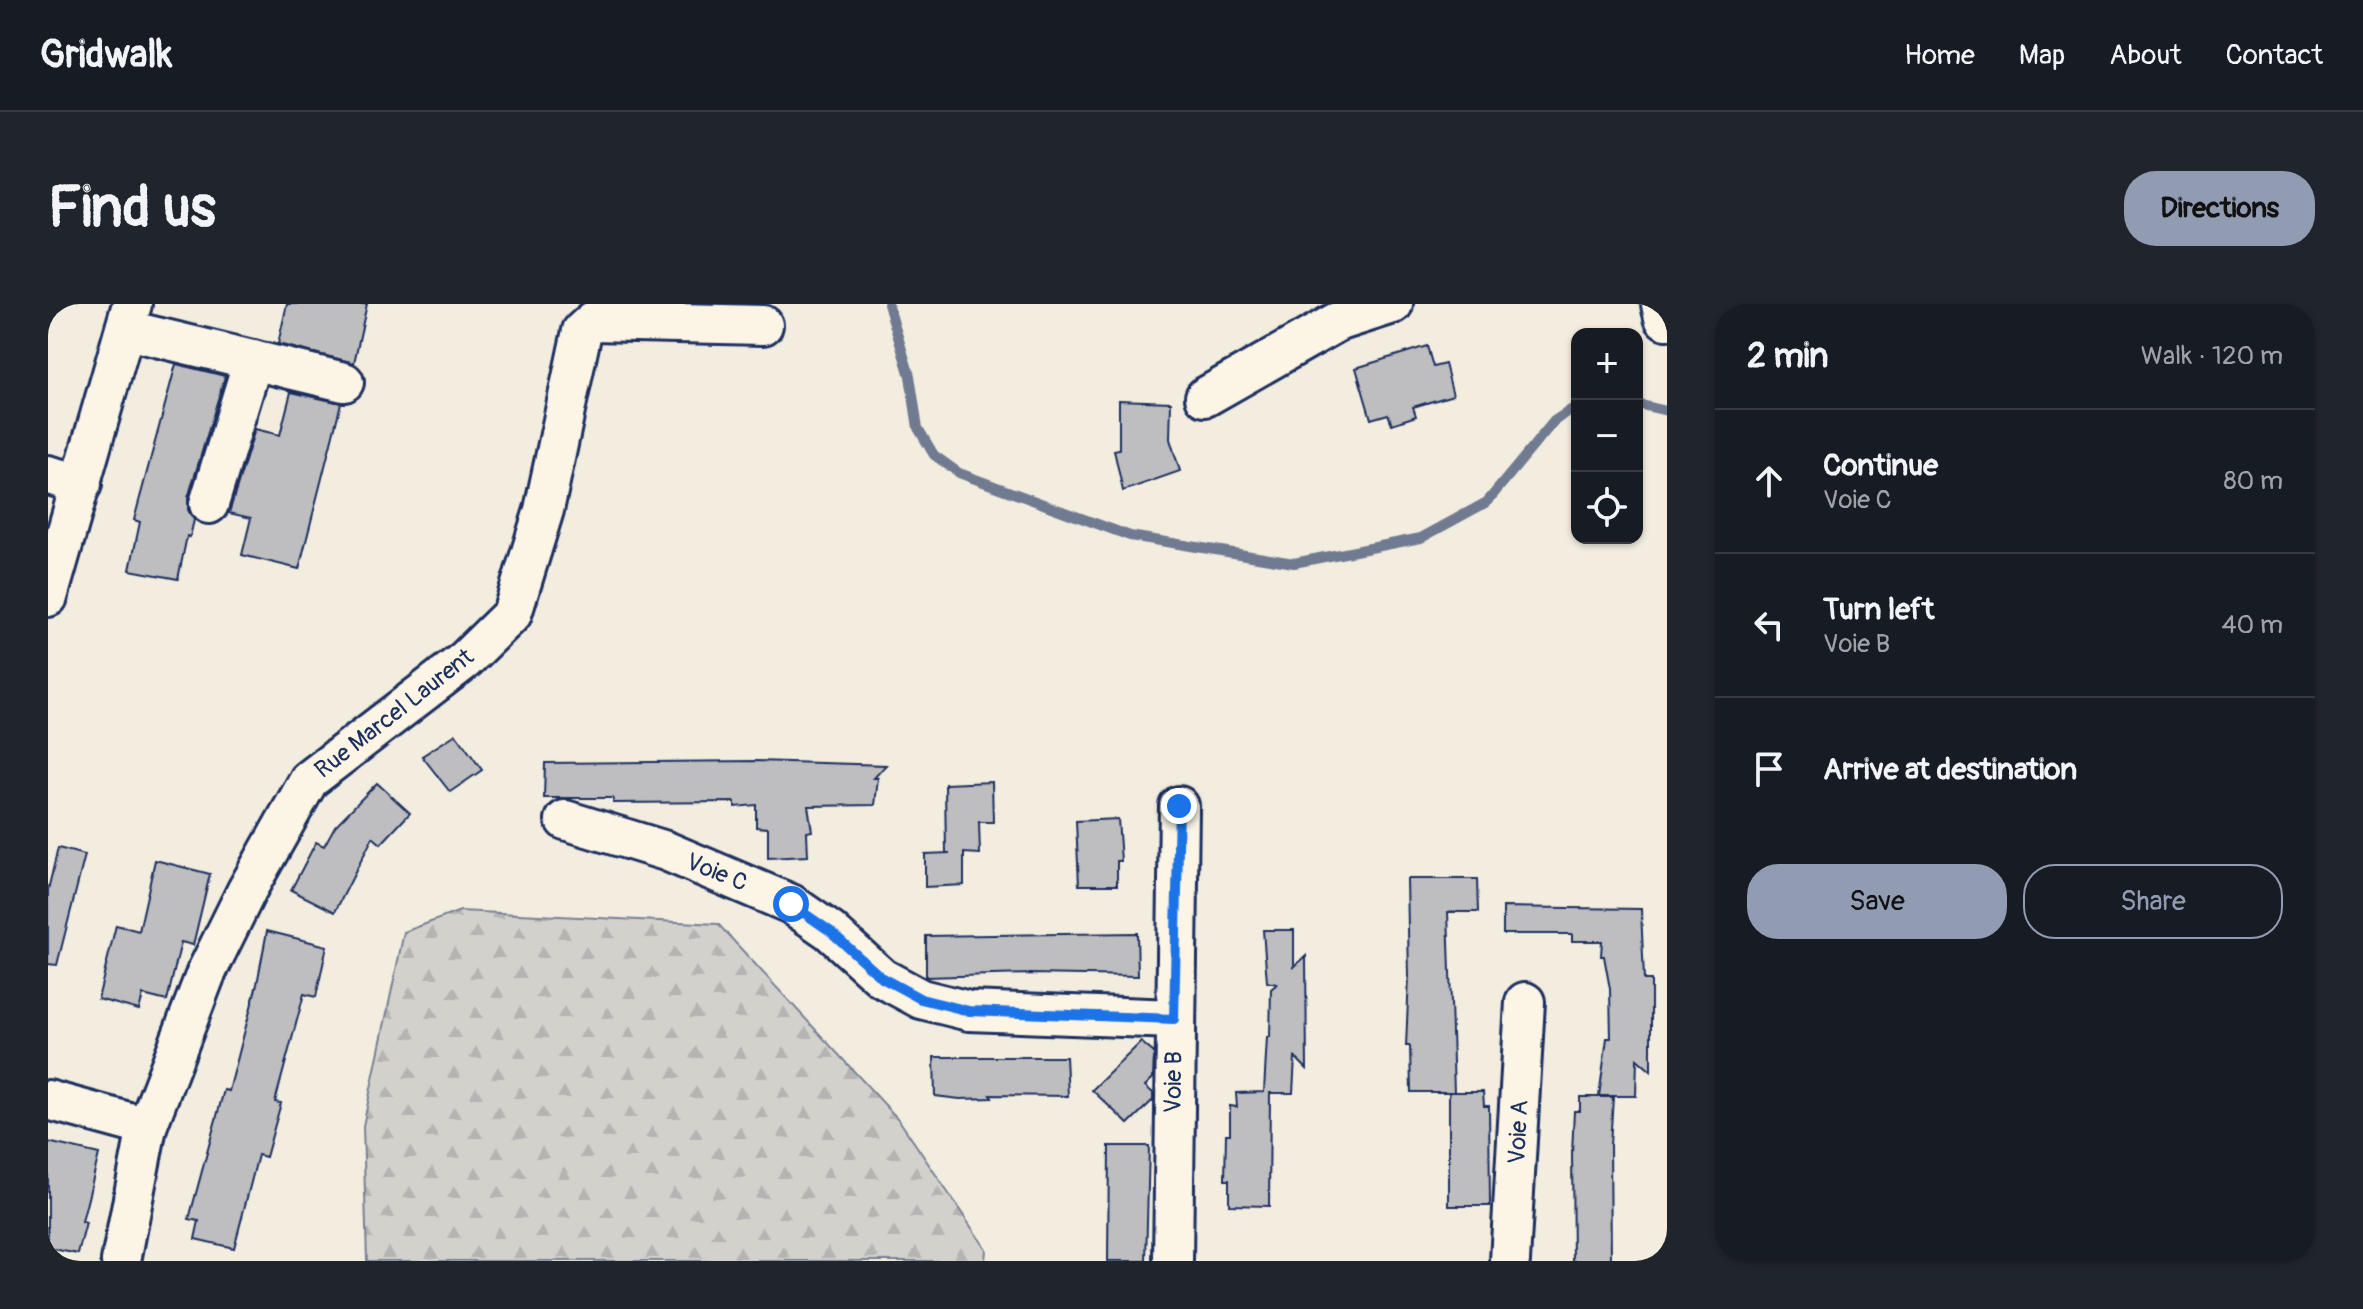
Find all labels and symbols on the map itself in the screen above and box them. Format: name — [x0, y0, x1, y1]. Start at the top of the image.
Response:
street label: Rue Marcel Laurent — [309, 642, 480, 784]
route end — [1161, 788, 1197, 824]
street label: Voie C — [682, 847, 752, 898]
route start — [773, 886, 809, 922]
street label: Voie B — [1158, 1051, 1189, 1113]
street label: Voie A — [1502, 1099, 1535, 1165]

